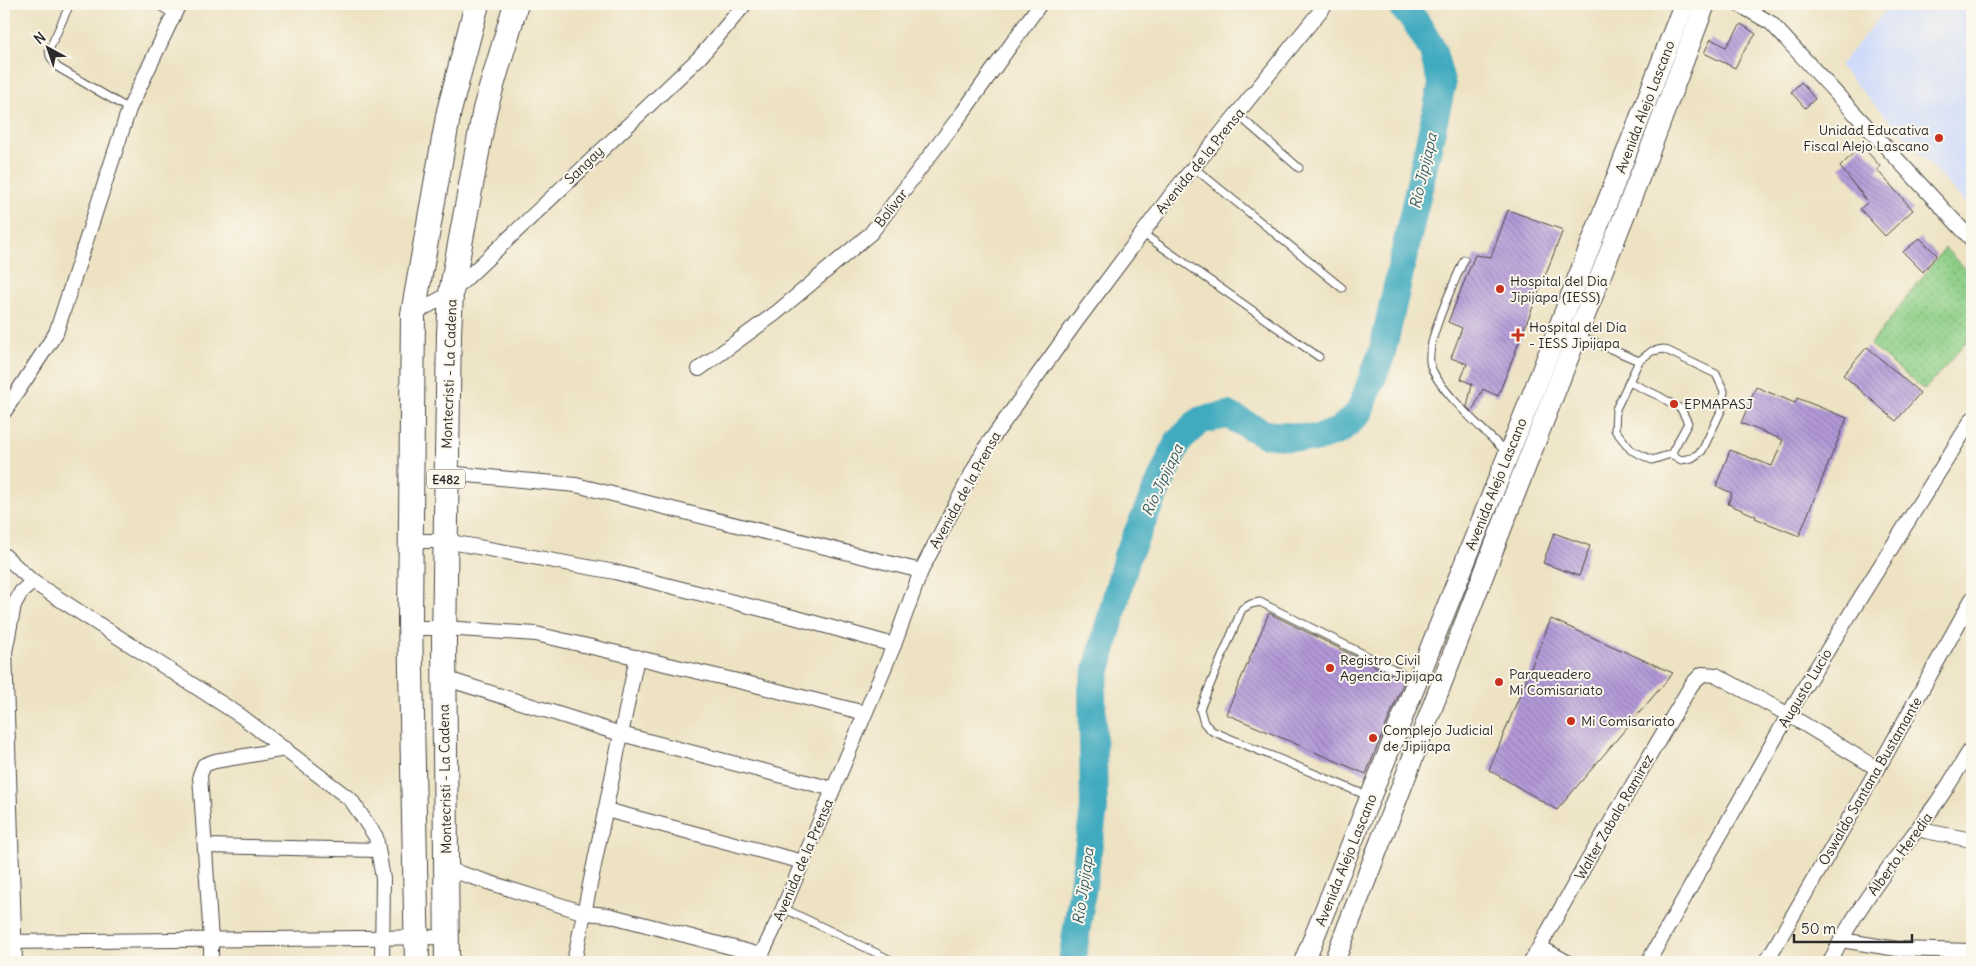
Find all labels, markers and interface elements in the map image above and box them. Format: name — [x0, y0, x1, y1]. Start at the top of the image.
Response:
north arrow — [22, 22, 72, 72]
text: N — [30, 28, 49, 48]
street label: Avenida Alejo Lascano — [1611, 38, 1679, 176]
street label: Avenida de la Prensa — [1152, 104, 1248, 218]
place label: Unidad Educativa Fiscal Alejo Lascano — [1803, 121, 1929, 155]
water label: Río Jipijapa — [1405, 130, 1441, 211]
marker: Unidad Educativa Fiscal Alejo Lascano — [1933, 132, 1945, 144]
street label: Sangay — [561, 142, 607, 188]
street label: Bolívar — [870, 185, 912, 231]
place label: Hospital del Dia Jipijapa (IESS) — [1510, 272, 1608, 306]
marker: Hospital del Dia Jipijapa (IESS) — [1494, 283, 1506, 295]
street label: Montecristi - La Cadena — [437, 299, 461, 449]
place label: Hospital del Día - IESS Jipijapa — [1529, 318, 1627, 352]
marker: Hospital del Día - IESS Jipijapa — [1511, 328, 1525, 342]
place label: EPMAPASJ — [1684, 395, 1753, 413]
marker: EPMAPASJ — [1668, 398, 1680, 410]
street label: Avenida Alejo Lascano — [1461, 415, 1531, 553]
street label: Avenida de la Prensa — [925, 428, 1005, 552]
water label: Río Jipijapa — [1137, 440, 1187, 519]
road number: E482 — [427, 469, 465, 488]
street label: Augusto Lucio — [1774, 645, 1836, 731]
place label: Registro Civil Agencia Jipijapa — [1340, 651, 1443, 685]
marker: Registro Civil Agencia Jipijapa — [1324, 662, 1336, 674]
place label: Parqueadero Mi Comisariato — [1509, 665, 1603, 699]
marker: Parqueadero Mi Comisariato — [1493, 676, 1505, 688]
street label: Oswaldo Santana Bustamante — [1814, 694, 1926, 868]
street label: Montecristi - La Cadena — [435, 704, 455, 854]
place label: Mi Comisariato — [1581, 712, 1675, 730]
marker: Mi Comisariato — [1565, 715, 1577, 727]
place label: Complejo Judicial de Jipijapa — [1383, 721, 1493, 755]
marker: Complejo Judicial de Jipijapa — [1367, 732, 1379, 744]
street label: Walter Zabala Ramirez — [1571, 751, 1657, 883]
street label: Avenida Alejo Lascano — [1311, 791, 1381, 929]
street label: Avenida de la Prensa — [769, 796, 837, 924]
street label: Alberto Heredia — [1864, 809, 1936, 899]
water label: Río Jipijapa — [1068, 845, 1098, 925]
scale bar — [1794, 911, 1911, 943]
text: 50 m — [1801, 919, 1836, 938]

